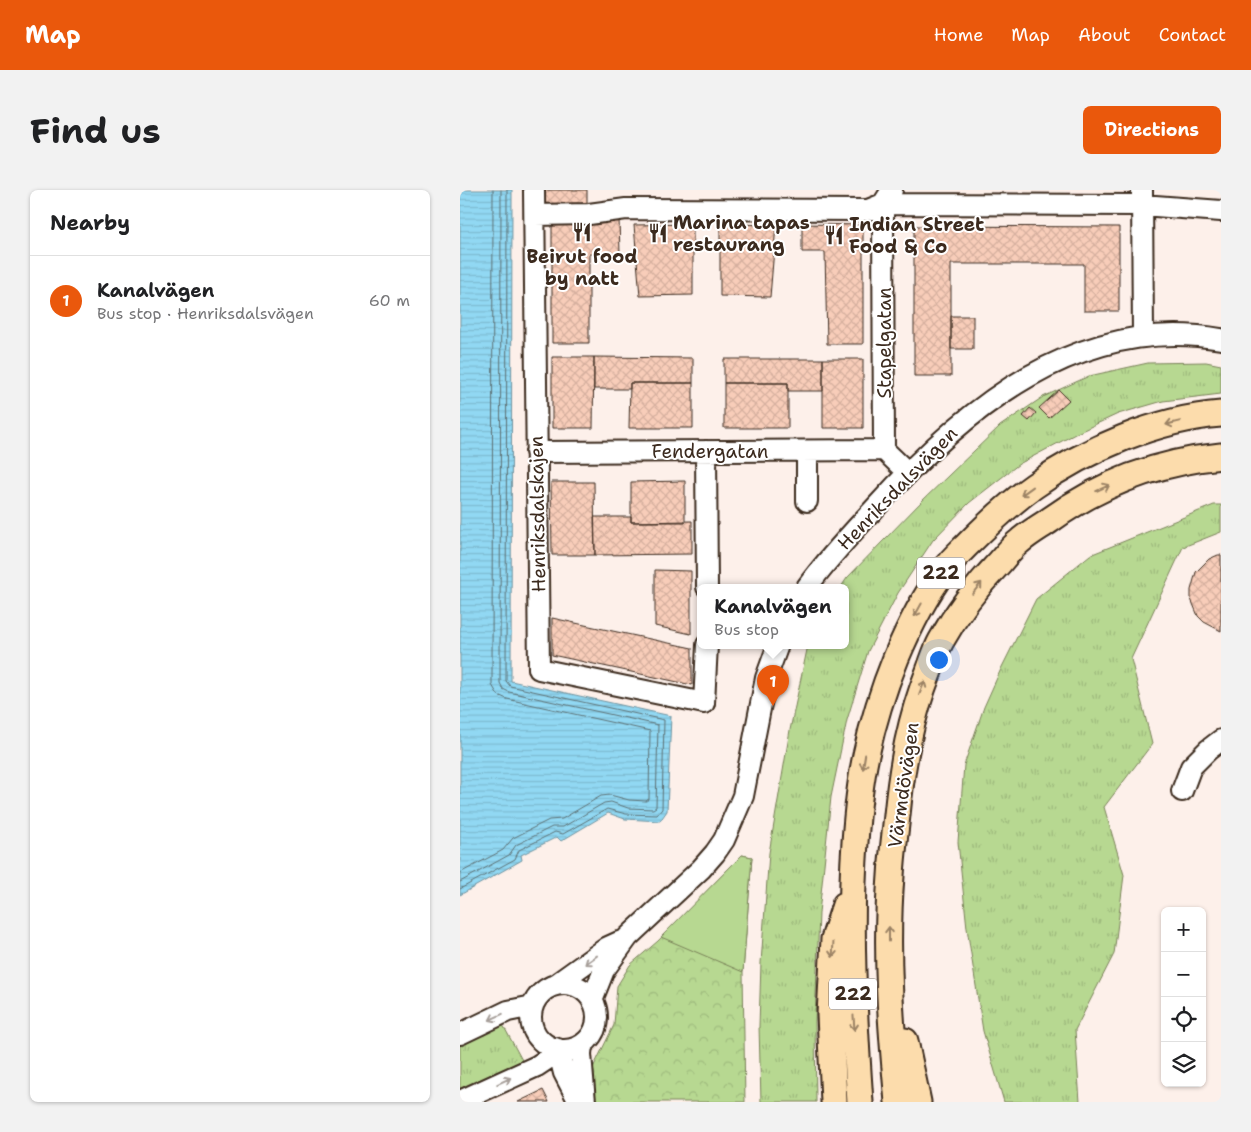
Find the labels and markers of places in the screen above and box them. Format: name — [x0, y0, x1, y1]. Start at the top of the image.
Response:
place label: Marina tapas restaurang — [673, 210, 810, 257]
place label: Indian Street Food & Co — [849, 212, 984, 259]
restaurant icon: Beirut food by natt — [571, 221, 593, 243]
restaurant icon: Marina tapas restaurang — [647, 222, 669, 244]
restaurant icon: Indian Street Food & Co — [823, 224, 845, 246]
place label: Beirut food by natt — [526, 244, 638, 291]
pin: 1 — [757, 665, 789, 706]

